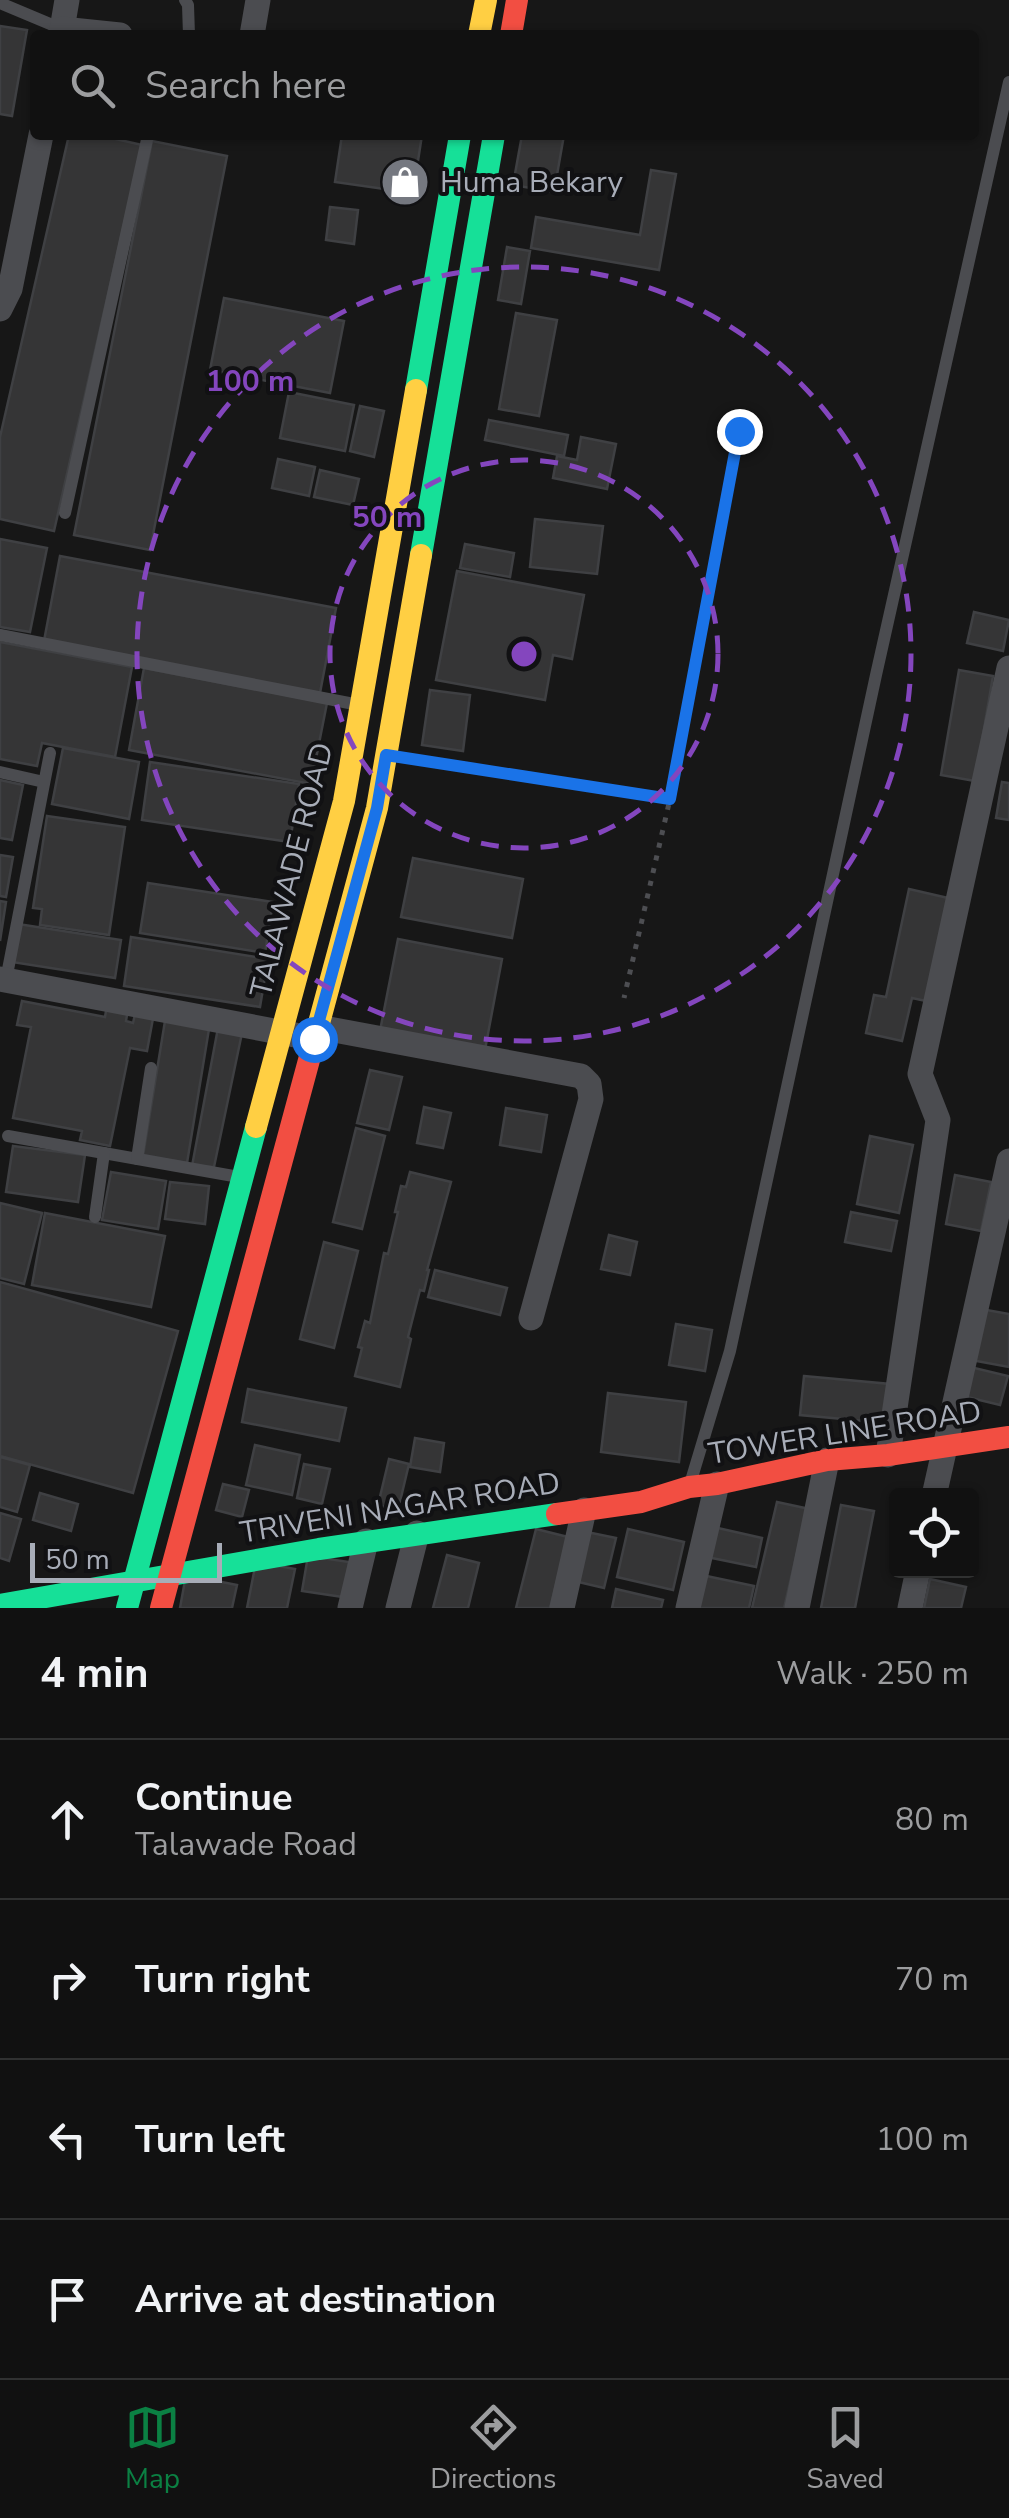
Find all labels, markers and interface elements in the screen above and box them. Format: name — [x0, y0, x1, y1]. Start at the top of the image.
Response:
search box — [30, 30, 979, 140]
icon: search — [65, 58, 120, 113]
text: Search here — [145, 60, 346, 111]
shop icon: Huma Bekary — [379, 156, 431, 208]
place label: Huma Bekary — [440, 162, 624, 203]
text: 100 m — [206, 361, 294, 402]
route end — [717, 409, 763, 455]
text: 50 m — [352, 497, 422, 538]
centre of rings — [506, 636, 542, 672]
street label: TALAWADE ROAD — [241, 738, 343, 1002]
route start — [292, 1017, 338, 1063]
street label: TOWER LINE ROAD — [706, 1391, 984, 1475]
street label: TRIVENI NAGAR ROAD — [237, 1462, 563, 1554]
map controls — [889, 1488, 979, 1578]
button: locate — [889, 1488, 979, 1578]
scale bar — [30, 1538, 222, 1582]
text: 50 m — [45, 1541, 110, 1579]
text: 4 min — [40, 1645, 149, 1702]
text: Walk · 250 m — [776, 1652, 969, 1695]
text: Continue — [135, 1772, 293, 1823]
icon: ahead — [40, 1792, 95, 1847]
text: 80 m — [895, 1798, 969, 1841]
text: Talawade Road — [135, 1823, 357, 1866]
icon: right — [40, 1952, 95, 2007]
text: Turn right — [135, 1954, 310, 2005]
text: 70 m — [895, 1958, 969, 2001]
icon: left — [40, 2112, 95, 2167]
text: Turn left — [135, 2114, 285, 2165]
text: 100 m — [876, 2118, 969, 2161]
icon: arrive — [40, 2272, 95, 2327]
text: Arrive at destination — [135, 2274, 496, 2325]
tab: Map — [125, 2400, 180, 2498]
tab: Directions — [430, 2400, 556, 2498]
tab: Saved — [807, 2400, 884, 2498]

